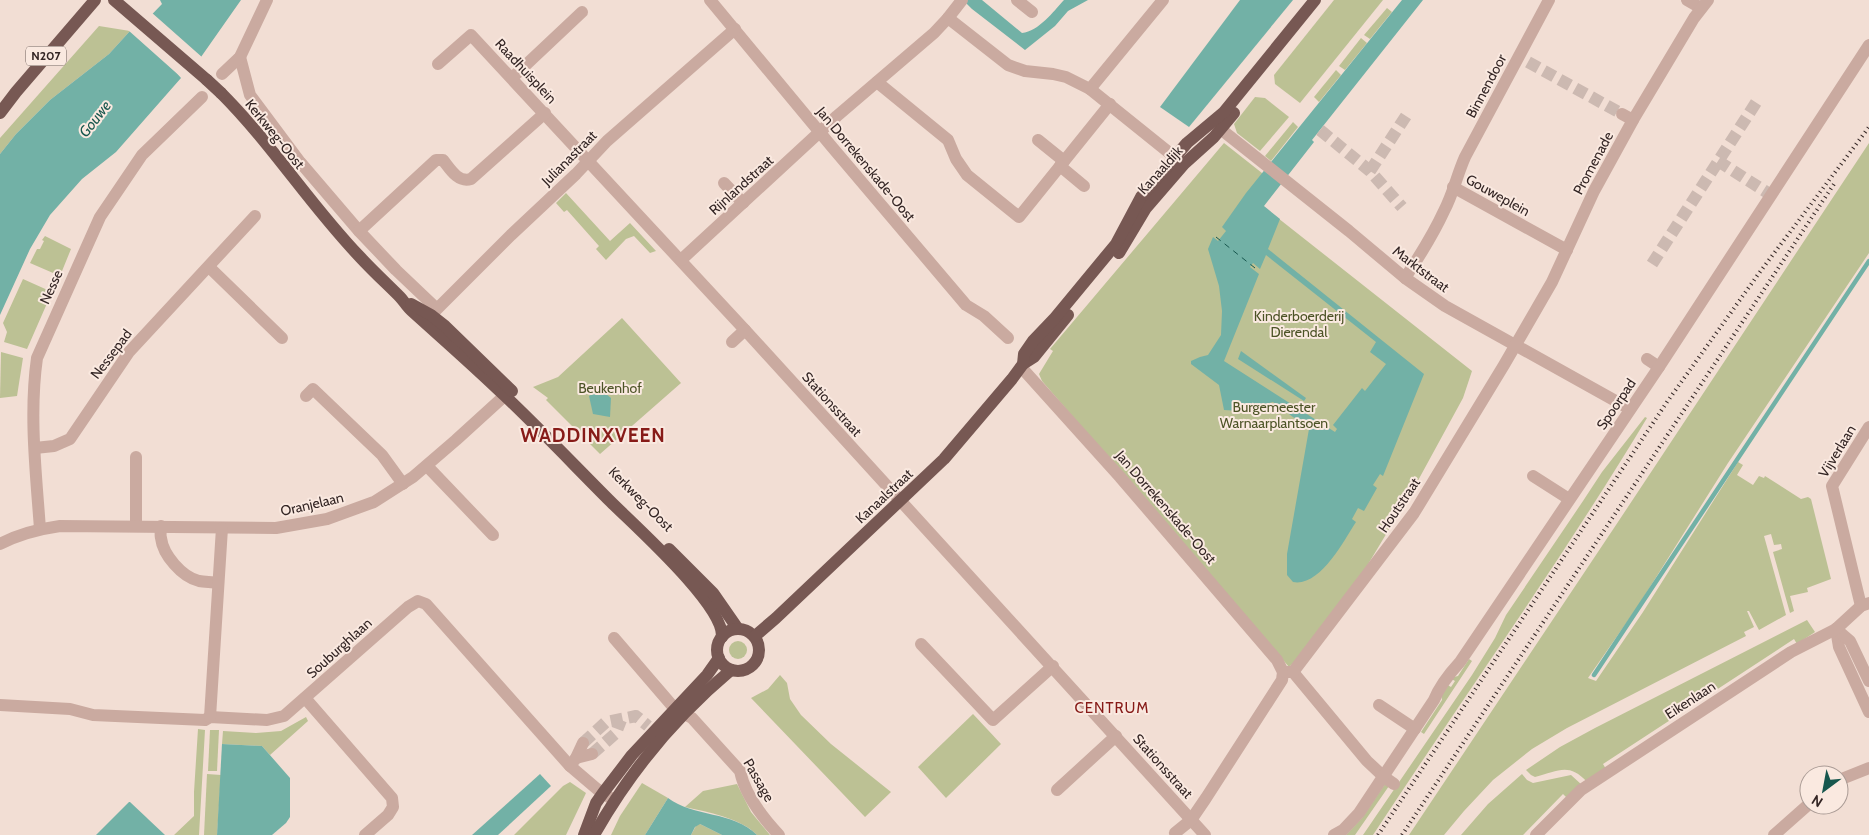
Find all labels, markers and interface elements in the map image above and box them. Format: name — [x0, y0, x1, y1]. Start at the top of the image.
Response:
street label: Raadhuisplein — [491, 35, 561, 107]
road number: N207 — [26, 46, 66, 66]
street label: Binnendoor — [1462, 51, 1511, 121]
street label: Kerkweg-Oost — [241, 96, 309, 173]
water label: Gouwe — [75, 97, 115, 141]
street label: Jan Dorrekenskade-Oost — [812, 102, 919, 225]
street label: Julianastraat — [537, 126, 601, 190]
street label: Promenade — [1569, 128, 1617, 198]
street label: Kanaaldijk — [1134, 141, 1187, 198]
street label: Rijnlandstraat — [705, 151, 777, 219]
street label: Gouweplein — [1463, 170, 1533, 220]
street label: Marktstraat — [1389, 242, 1453, 296]
street label: Nesse — [36, 267, 66, 307]
park label: Kinderboerderij Dierendal — [1254, 307, 1344, 341]
street label: Nessepad — [86, 325, 136, 383]
street label: Stationsstraat — [798, 368, 866, 440]
street label: Spoorpad — [1592, 375, 1640, 433]
park label: Beukenhof — [578, 379, 642, 397]
park label: Burgemeester Warnaarplantsoen — [1220, 398, 1328, 432]
street label: Vijverlaan — [1814, 421, 1860, 481]
district label: WADDINXVEEN — [520, 424, 666, 447]
street label: Jan Dorrekenskade-Oost — [1111, 446, 1220, 568]
street label: Kerkweg-Oost — [605, 463, 677, 535]
street label: Kanaalstraat — [852, 465, 917, 527]
street label: Houtstraat — [1374, 474, 1424, 536]
street label: Oranjelaan — [279, 488, 345, 520]
street label: Souburghlaan — [303, 614, 376, 682]
street label: Eikenlaan — [1661, 677, 1719, 723]
district label: CENTRUM — [1074, 699, 1150, 717]
street label: Stationsstraat — [1129, 730, 1197, 802]
street label: Passage — [739, 755, 779, 805]
north arrow — [1799, 765, 1849, 815]
text: N — [1808, 791, 1826, 811]

